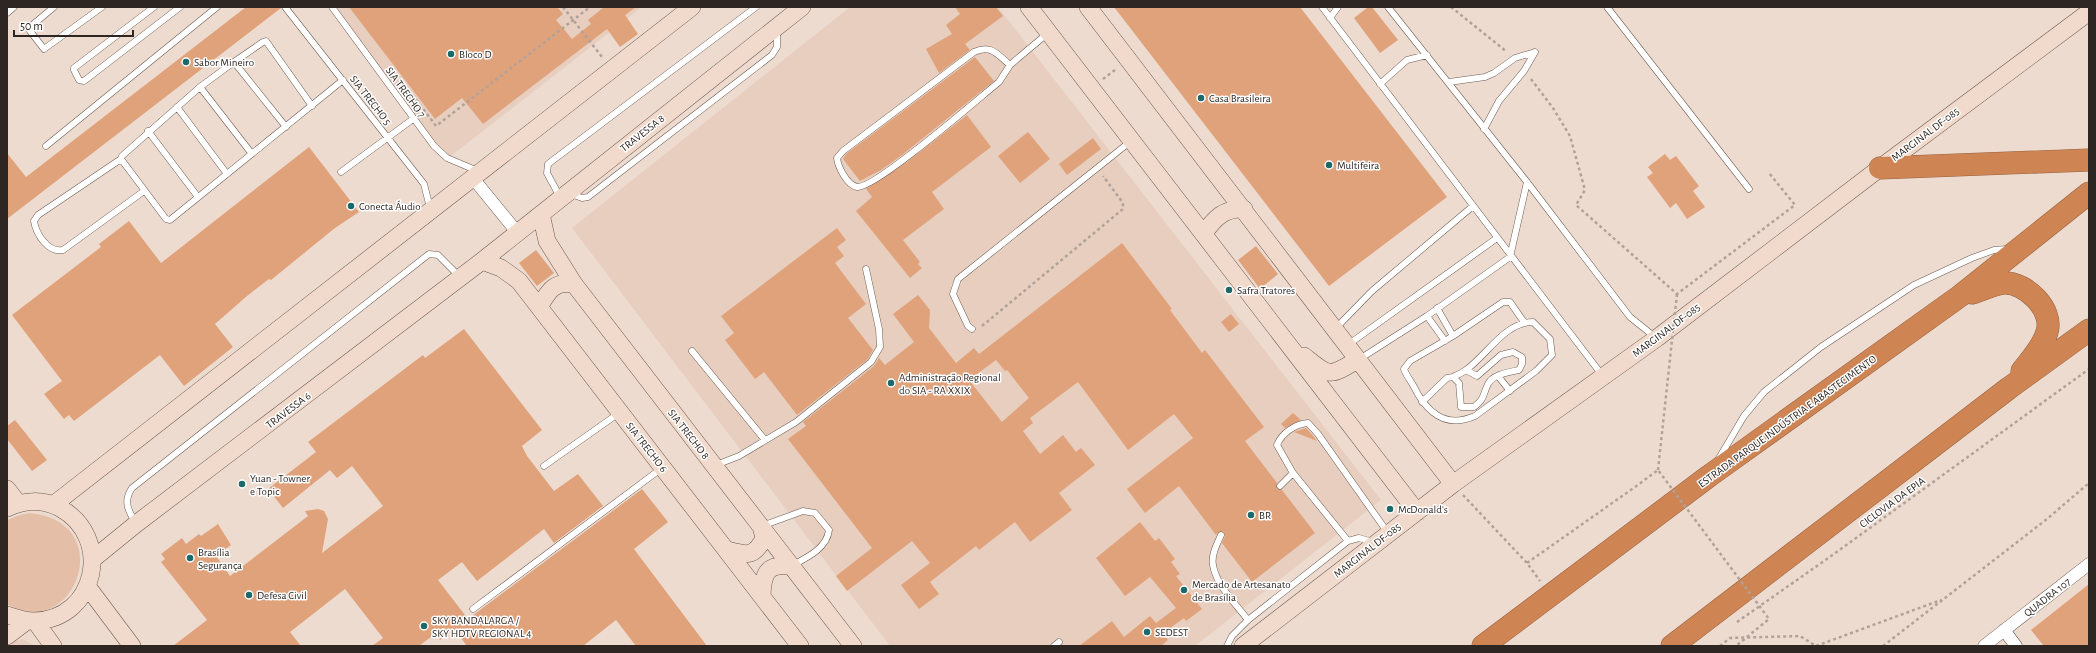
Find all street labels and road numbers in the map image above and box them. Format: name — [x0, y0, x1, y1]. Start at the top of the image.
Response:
street label: SIA TRECHO 7 — [384, 65, 428, 120]
street label: SIA TRECHO 5 — [348, 74, 393, 127]
street label: MARGINAL DF-085 — [1889, 105, 1962, 163]
street label: TRAVESSA 8 — [618, 113, 667, 154]
street label: MARGINAL DF-085 — [1630, 301, 1703, 359]
street label: ESTRADA PARQUE INDÚSTRIA E ABASTECIMENTO — [1696, 352, 1878, 490]
street label: TRAVESSA 6 — [264, 390, 313, 431]
street label: SIA TRECHO 8 — [666, 407, 711, 461]
street label: SIA TRECHO 6 — [624, 420, 669, 474]
street label: CICLOVIA DA EPIA — [1858, 475, 1928, 530]
street label: MARGINAL DF-085 — [1332, 521, 1403, 580]
street label: QUADRA 107 — [2022, 576, 2073, 619]

